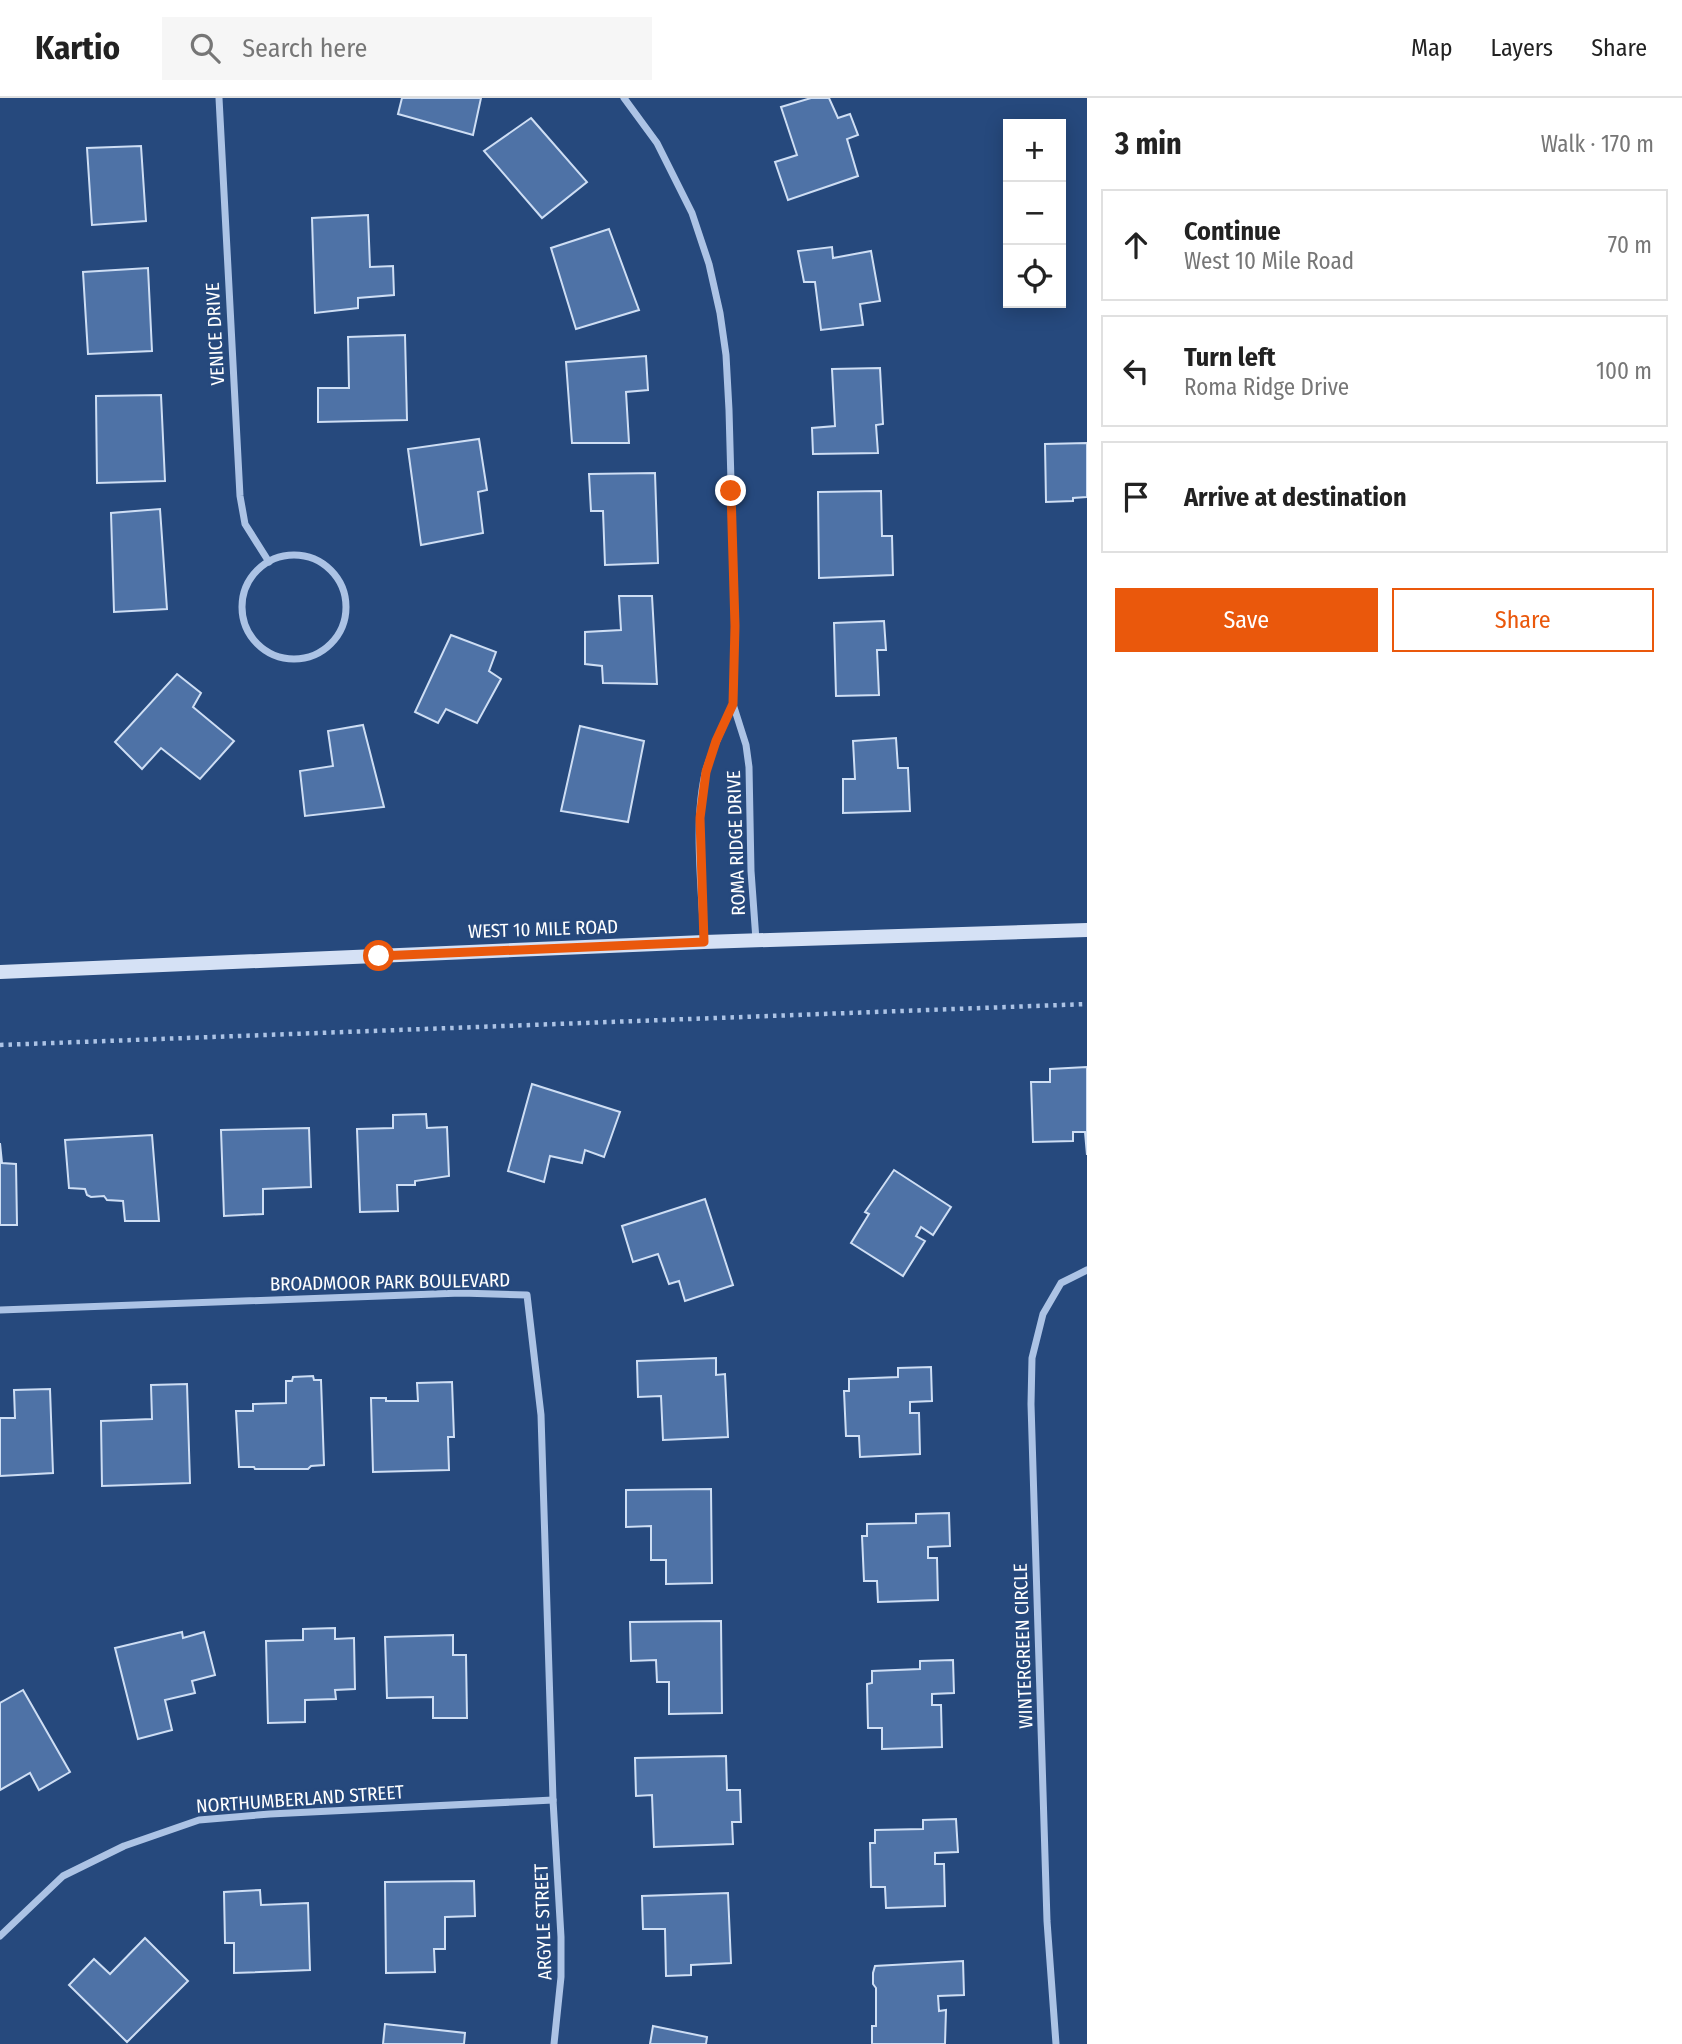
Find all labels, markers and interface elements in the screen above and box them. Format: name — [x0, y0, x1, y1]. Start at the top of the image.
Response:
search box — [162, 17, 652, 80]
text: Kartio — [35, 28, 120, 68]
icon: search — [186, 29, 224, 67]
text: Search here — [242, 33, 367, 64]
text: Map — [1411, 34, 1453, 62]
text: Layers — [1491, 34, 1553, 62]
text: Share — [1591, 34, 1647, 62]
map controls — [1003, 119, 1066, 308]
button: + — [1003, 119, 1066, 182]
text: 3 min — [1115, 126, 1182, 162]
text: Walk · 170 m — [1541, 130, 1654, 158]
button: − — [1003, 182, 1066, 245]
text: Continue — [1184, 216, 1281, 247]
icon: ahead — [1117, 226, 1155, 264]
text: 70 m — [1608, 231, 1652, 259]
button: locate — [1003, 245, 1066, 308]
text: West 10 Mile Road — [1184, 247, 1354, 275]
street label: VENICE DRIVE — [201, 282, 229, 386]
text: Turn left — [1184, 342, 1276, 373]
icon: left — [1117, 352, 1155, 390]
text: 100 m — [1596, 357, 1652, 385]
text: Roma Ridge Drive — [1184, 373, 1349, 401]
route end — [715, 475, 746, 506]
icon: arrive — [1117, 478, 1155, 516]
text: Arrive at destination — [1184, 482, 1407, 513]
button: Save — [1115, 588, 1378, 652]
button: Share — [1392, 588, 1654, 652]
street label: ROMA RIDGE DRIVE — [722, 770, 750, 916]
street label: WEST 10 MILE ROAD — [468, 915, 618, 943]
route start — [363, 940, 394, 971]
street label: BROADMOOR PARK BOULEVARD — [270, 1268, 510, 1296]
street label: WINTERGREEN CIRCLE — [1009, 1563, 1037, 1729]
street label: NORTHUMBERLAND STREET — [195, 1780, 405, 1818]
street label: ARGYLE STREET — [529, 1863, 557, 1981]

